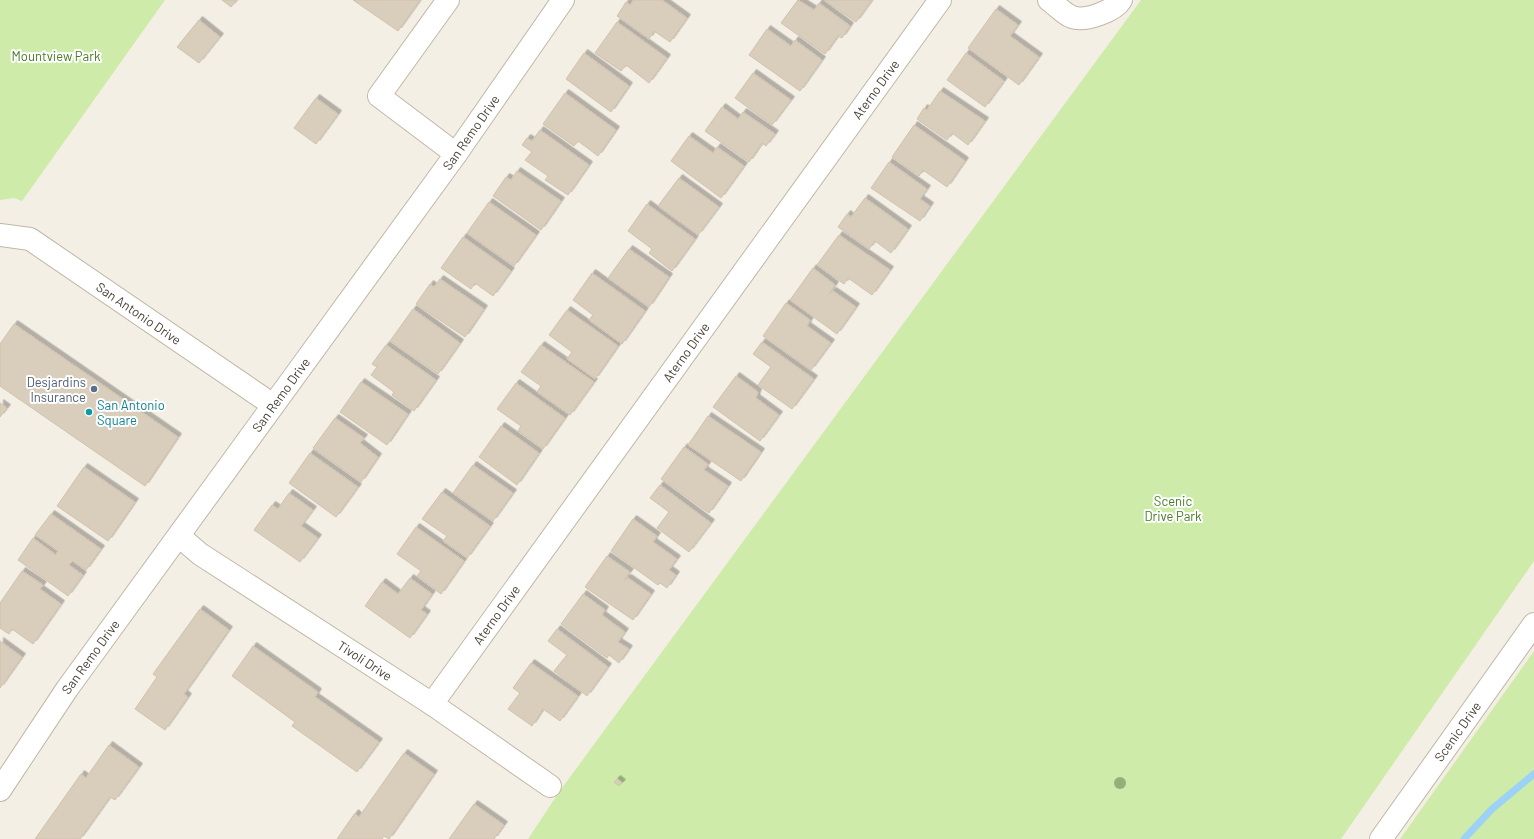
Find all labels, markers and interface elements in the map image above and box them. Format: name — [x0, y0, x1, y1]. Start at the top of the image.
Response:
park label: Mountview Park — [12, 48, 101, 64]
street label: Aterno Drive — [849, 56, 902, 122]
street label: San Remo Drive — [439, 92, 503, 173]
street label: San Antonio Drive — [93, 279, 184, 348]
street label: Aterno Drive — [659, 319, 713, 385]
street label: San Remo Drive — [249, 354, 313, 435]
place label: Desjardins Insurance — [27, 374, 86, 405]
marker: Desjardins Insurance — [89, 384, 99, 394]
place label: San Antonio Square — [97, 397, 165, 428]
marker: San Antonio Square — [84, 407, 94, 417]
park label: Scenic Drive Park — [1144, 493, 1202, 524]
street label: Aterno Drive — [470, 582, 523, 648]
street label: San Remo Drive — [58, 616, 123, 697]
street label: Tivoli Drive — [335, 637, 395, 684]
street label: Scenic Drive — [1431, 698, 1484, 765]

